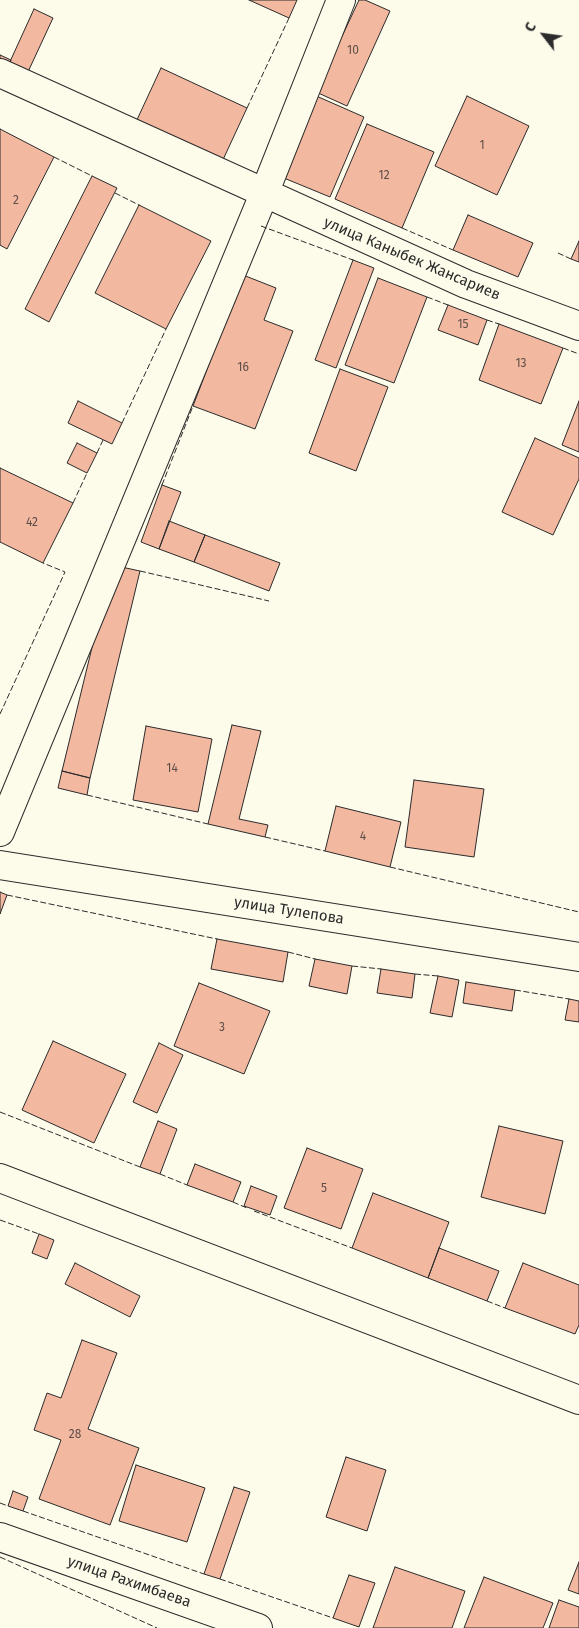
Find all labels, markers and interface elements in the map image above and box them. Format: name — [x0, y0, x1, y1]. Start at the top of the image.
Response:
north arrow — [519, 10, 569, 60]
text: С — [521, 20, 540, 35]
house number: 10 — [347, 44, 359, 58]
house number: 1 — [479, 139, 485, 153]
house number: 12 — [378, 169, 390, 183]
house number: 2 — [13, 194, 19, 208]
street label: улица Каныбек Жансариев — [321, 214, 503, 304]
house number: 15 — [457, 318, 469, 332]
house number: 13 — [515, 357, 527, 371]
house number: 16 — [237, 361, 249, 375]
house number: 42 — [26, 516, 38, 530]
house number: 14 — [166, 762, 178, 776]
house number: 4 — [360, 830, 366, 844]
street label: улица Тулепова — [233, 893, 345, 929]
house number: 3 — [219, 1021, 225, 1035]
house number: 5 — [321, 1182, 327, 1196]
house number: 28 — [69, 1428, 81, 1442]
street label: улица Рахимбаева — [65, 1552, 193, 1612]

